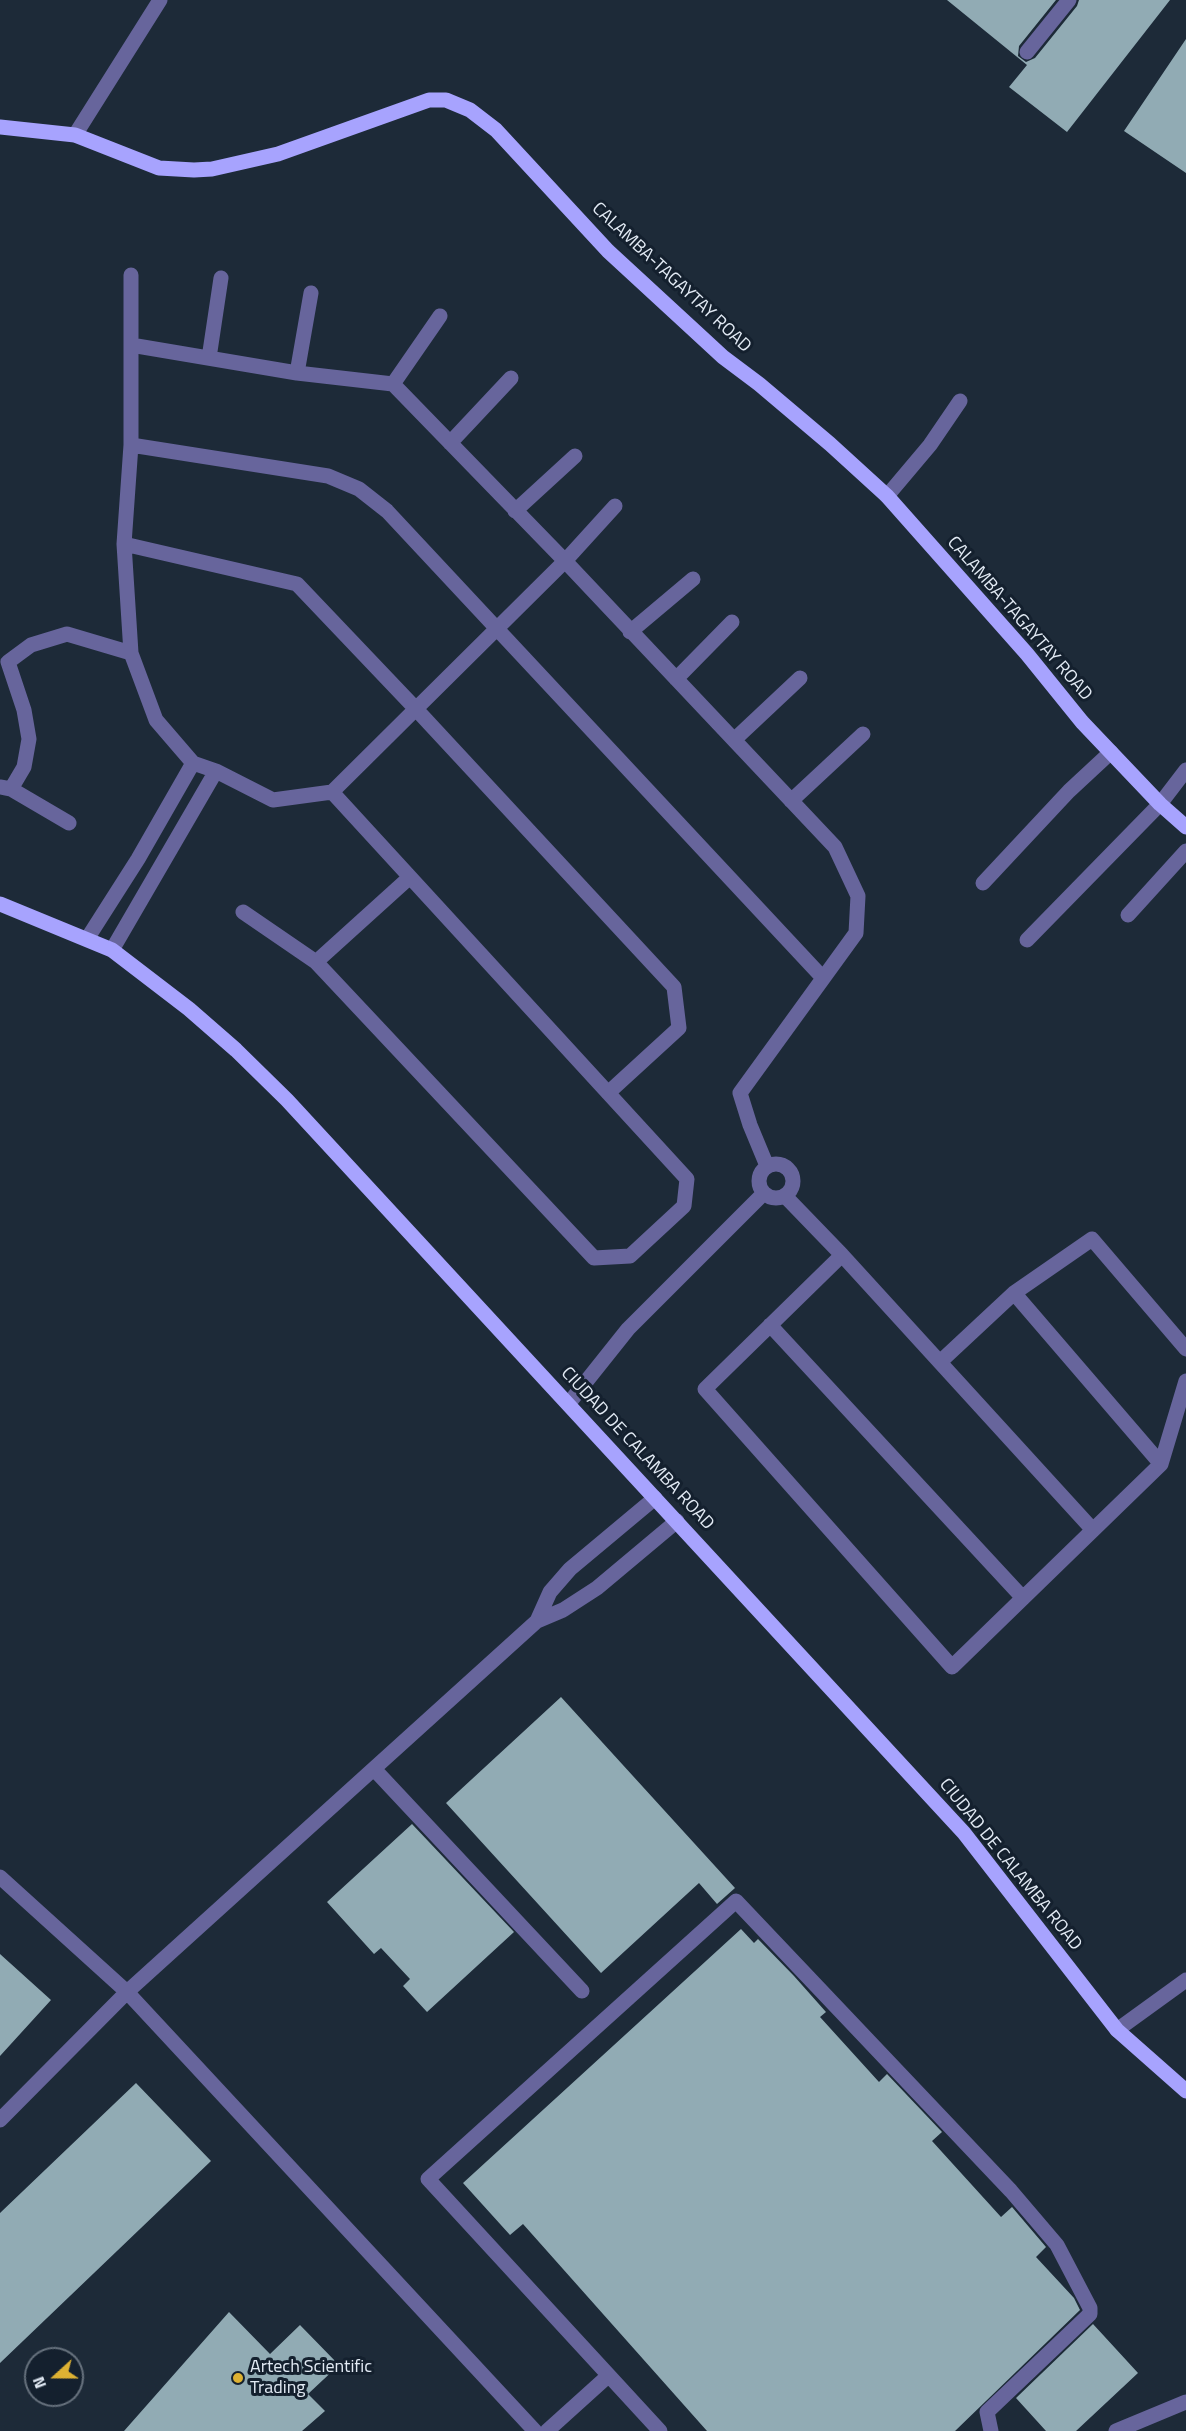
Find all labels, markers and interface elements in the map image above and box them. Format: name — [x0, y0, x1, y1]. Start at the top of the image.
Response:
street label: CALAMBA-TAGAYTAY ROAD — [587, 198, 755, 358]
street label: CALAMBA-TAGAYTAY ROAD — [942, 533, 1096, 705]
street label: CIUDAD DE CALAMBA ROAD — [556, 1363, 718, 1535]
street label: CIUDAD DE CALAMBA ROAD — [934, 1775, 1086, 1955]
north arrow — [24, 2347, 84, 2407]
place label: Artech Scientific Trading — [250, 2357, 372, 2400]
marker: Artech Scientific Trading — [231, 2371, 245, 2385]
text: N — [26, 2373, 52, 2392]

